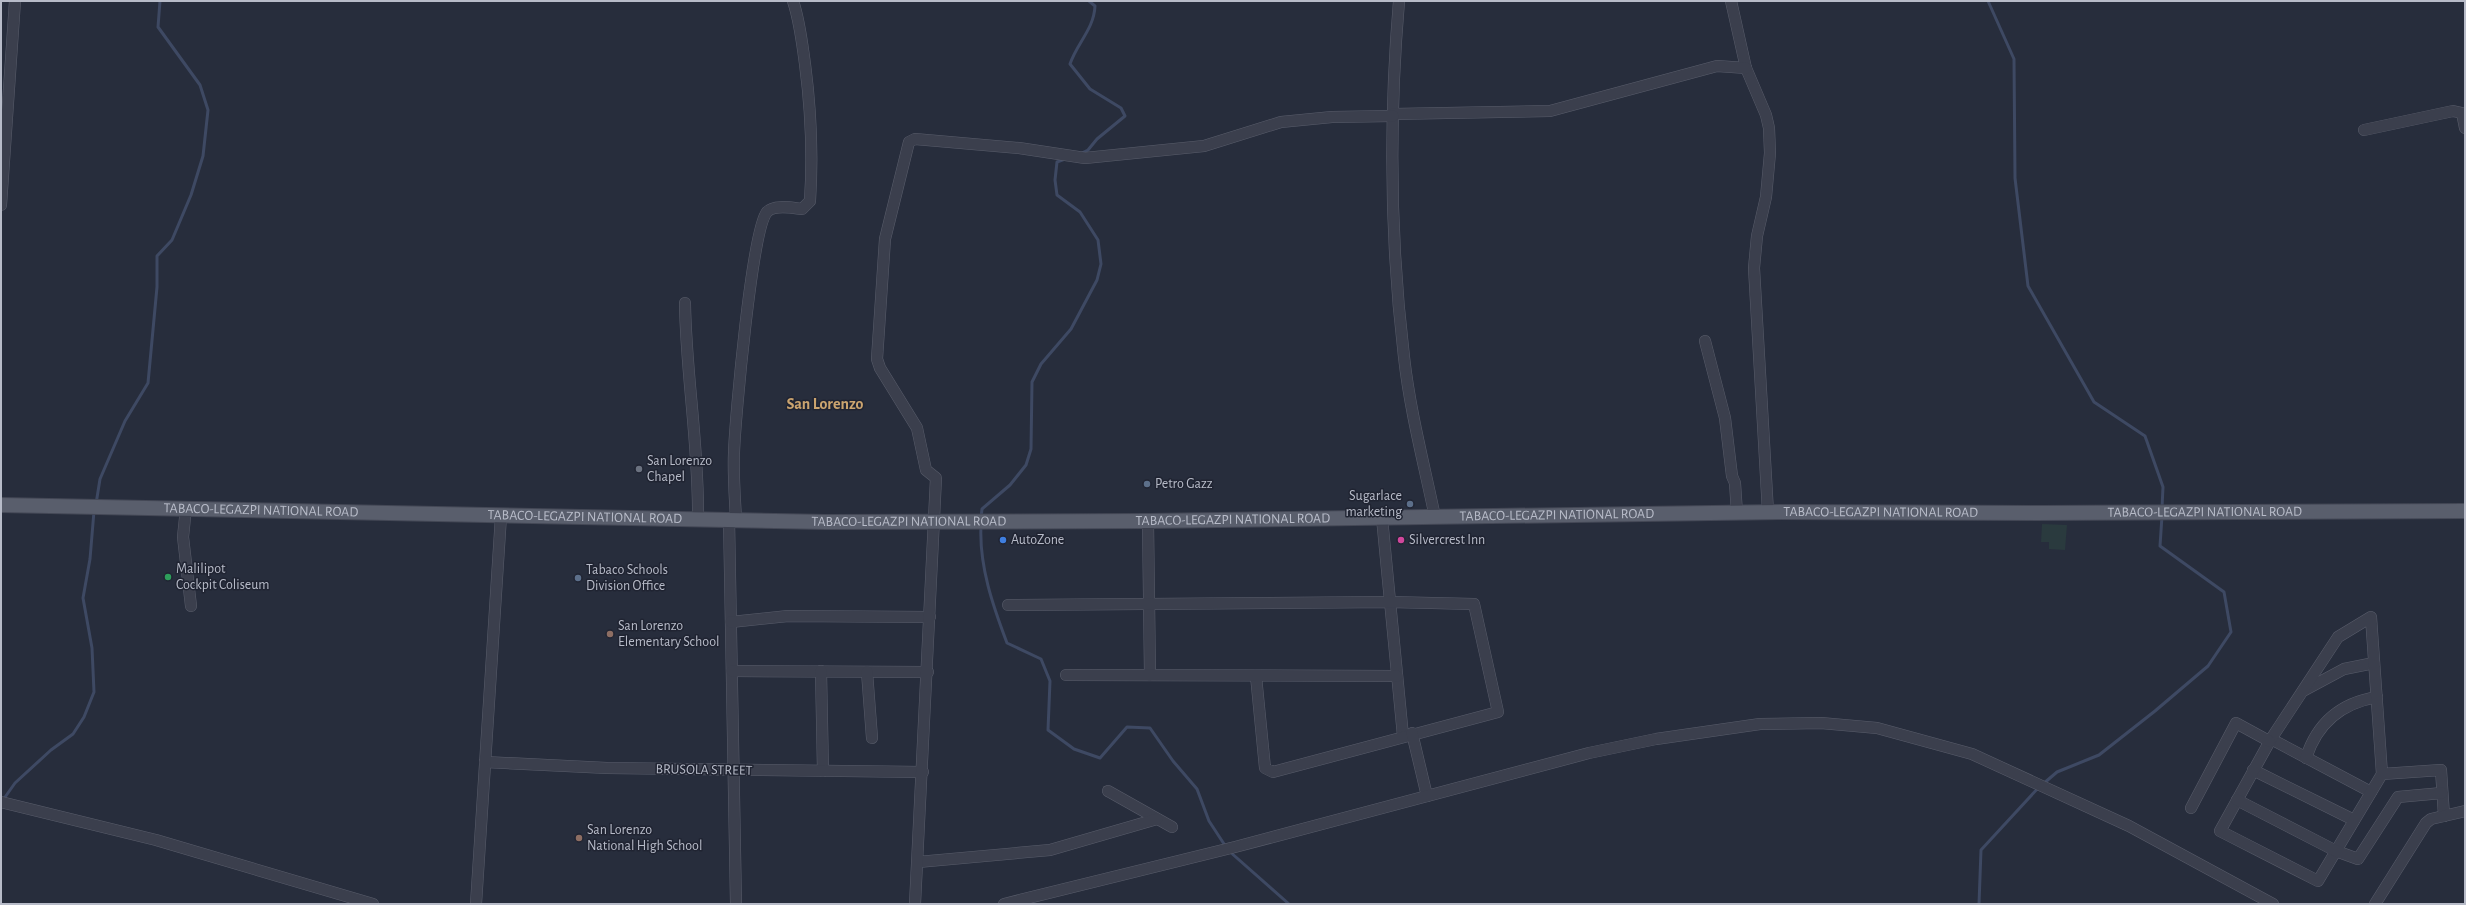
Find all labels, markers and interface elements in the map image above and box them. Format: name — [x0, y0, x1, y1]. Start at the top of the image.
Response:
district label: San Lorenzo — [787, 396, 864, 412]
place label: San Lorenzo Chapel — [647, 454, 712, 484]
marker: San Lorenzo Chapel — [634, 464, 644, 474]
place label: Petro Gazz — [1155, 477, 1213, 491]
marker: Petro Gazz — [1142, 479, 1152, 489]
place label: Sugarlace marketing — [1345, 489, 1402, 519]
marker: Sugarlace marketing — [1405, 499, 1415, 509]
street label: TABACO-LEGAZPI NATIONAL ROAD — [163, 501, 358, 519]
street label: TABACO-LEGAZPI NATIONAL ROAD — [1783, 505, 1978, 520]
street label: TABACO-LEGAZPI NATIONAL ROAD — [2107, 505, 2302, 520]
street label: TABACO-LEGAZPI NATIONAL ROAD — [1459, 507, 1654, 524]
street label: TABACO-LEGAZPI NATIONAL ROAD — [487, 508, 682, 526]
street label: TABACO-LEGAZPI NATIONAL ROAD — [1135, 511, 1330, 528]
street label: TABACO-LEGAZPI NATIONAL ROAD — [811, 514, 1006, 529]
place label: AutoZone — [1011, 533, 1064, 547]
place label: Silvercrest Inn — [1409, 533, 1485, 547]
marker: AutoZone — [998, 535, 1008, 545]
marker: Silvercrest Inn — [1396, 535, 1406, 545]
place label: Malilipot Cockpit Coliseum — [176, 562, 270, 592]
place label: Tabaco Schools Division Office — [586, 563, 668, 593]
marker: Malilipot Cockpit Coliseum — [163, 572, 173, 582]
marker: Tabaco Schools Division Office — [573, 573, 583, 583]
place label: San Lorenzo Elementary School — [618, 619, 720, 649]
marker: San Lorenzo Elementary School — [605, 629, 615, 639]
street label: BRUSOLA STREET — [655, 762, 753, 778]
place label: San Lorenzo National High School — [587, 823, 702, 853]
marker: San Lorenzo National High School — [574, 833, 584, 843]

